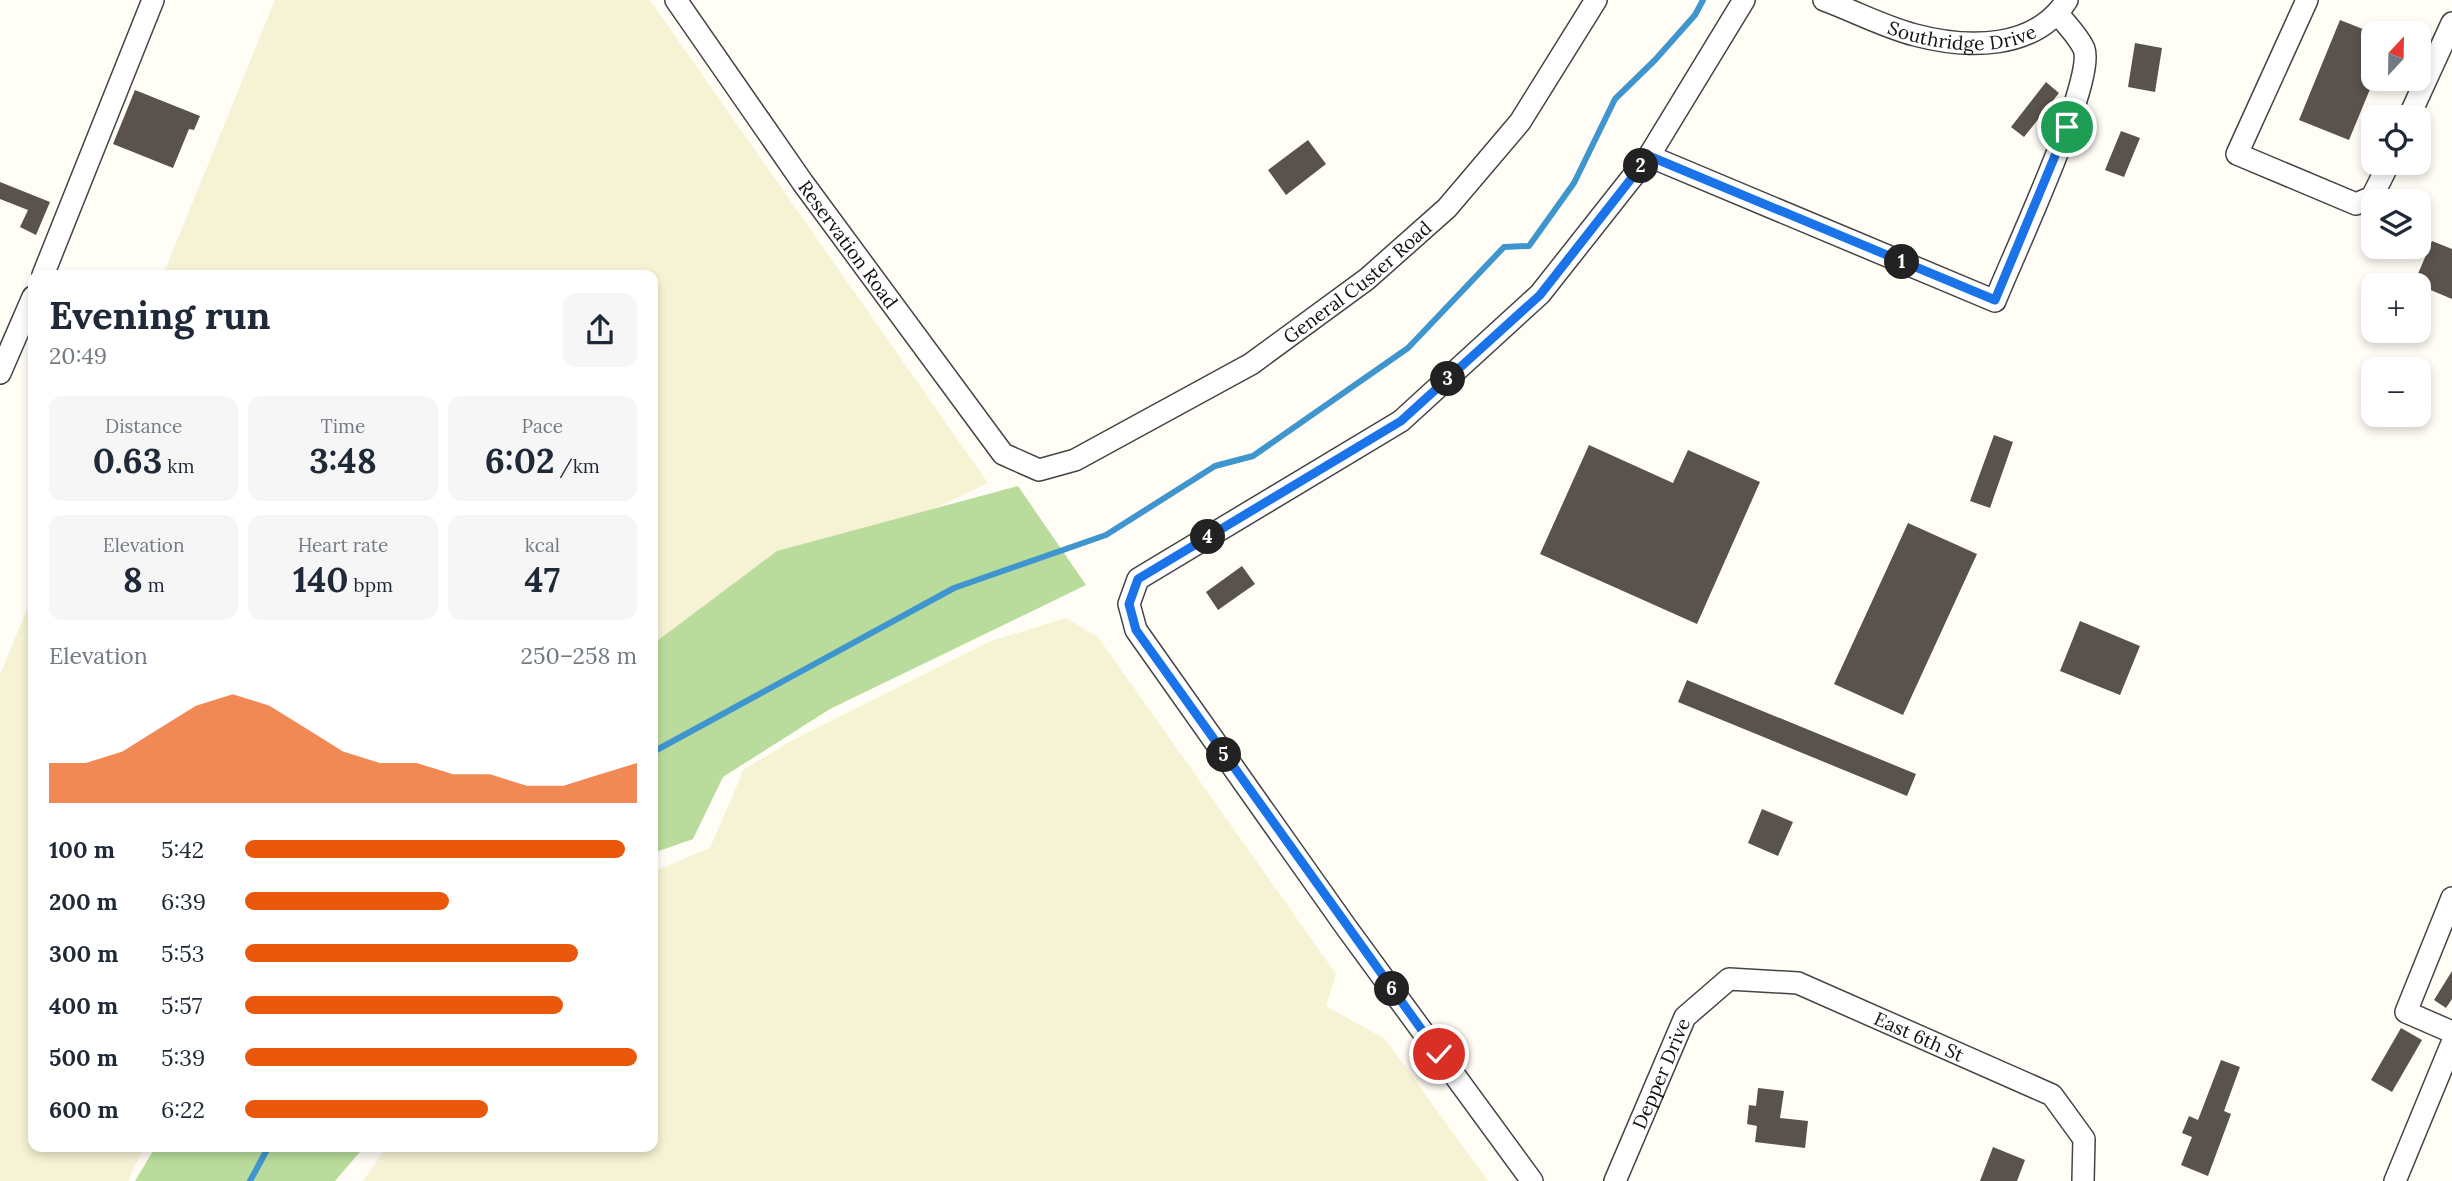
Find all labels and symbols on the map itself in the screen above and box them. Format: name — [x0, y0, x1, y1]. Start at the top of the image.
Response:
street label: Southridge Drive — [1885, 15, 2040, 55]
north arrow — [2361, 21, 2431, 91]
pin — [2037, 97, 2097, 157]
pin: 2 — [1624, 148, 1658, 184]
street label: Reservation Road — [793, 176, 903, 313]
street label: General Custer Road — [1278, 216, 1436, 349]
pin: 1 — [1884, 244, 1920, 280]
pin: 3 — [1430, 362, 1466, 396]
pin: 4 — [1190, 520, 1226, 554]
pin: 5 — [1206, 738, 1242, 772]
pin: 6 — [1374, 972, 1410, 1006]
street label: East 6th St — [1871, 1006, 1968, 1067]
street label: Depper Drive — [1627, 1014, 1695, 1132]
pin — [1409, 1024, 1469, 1084]

